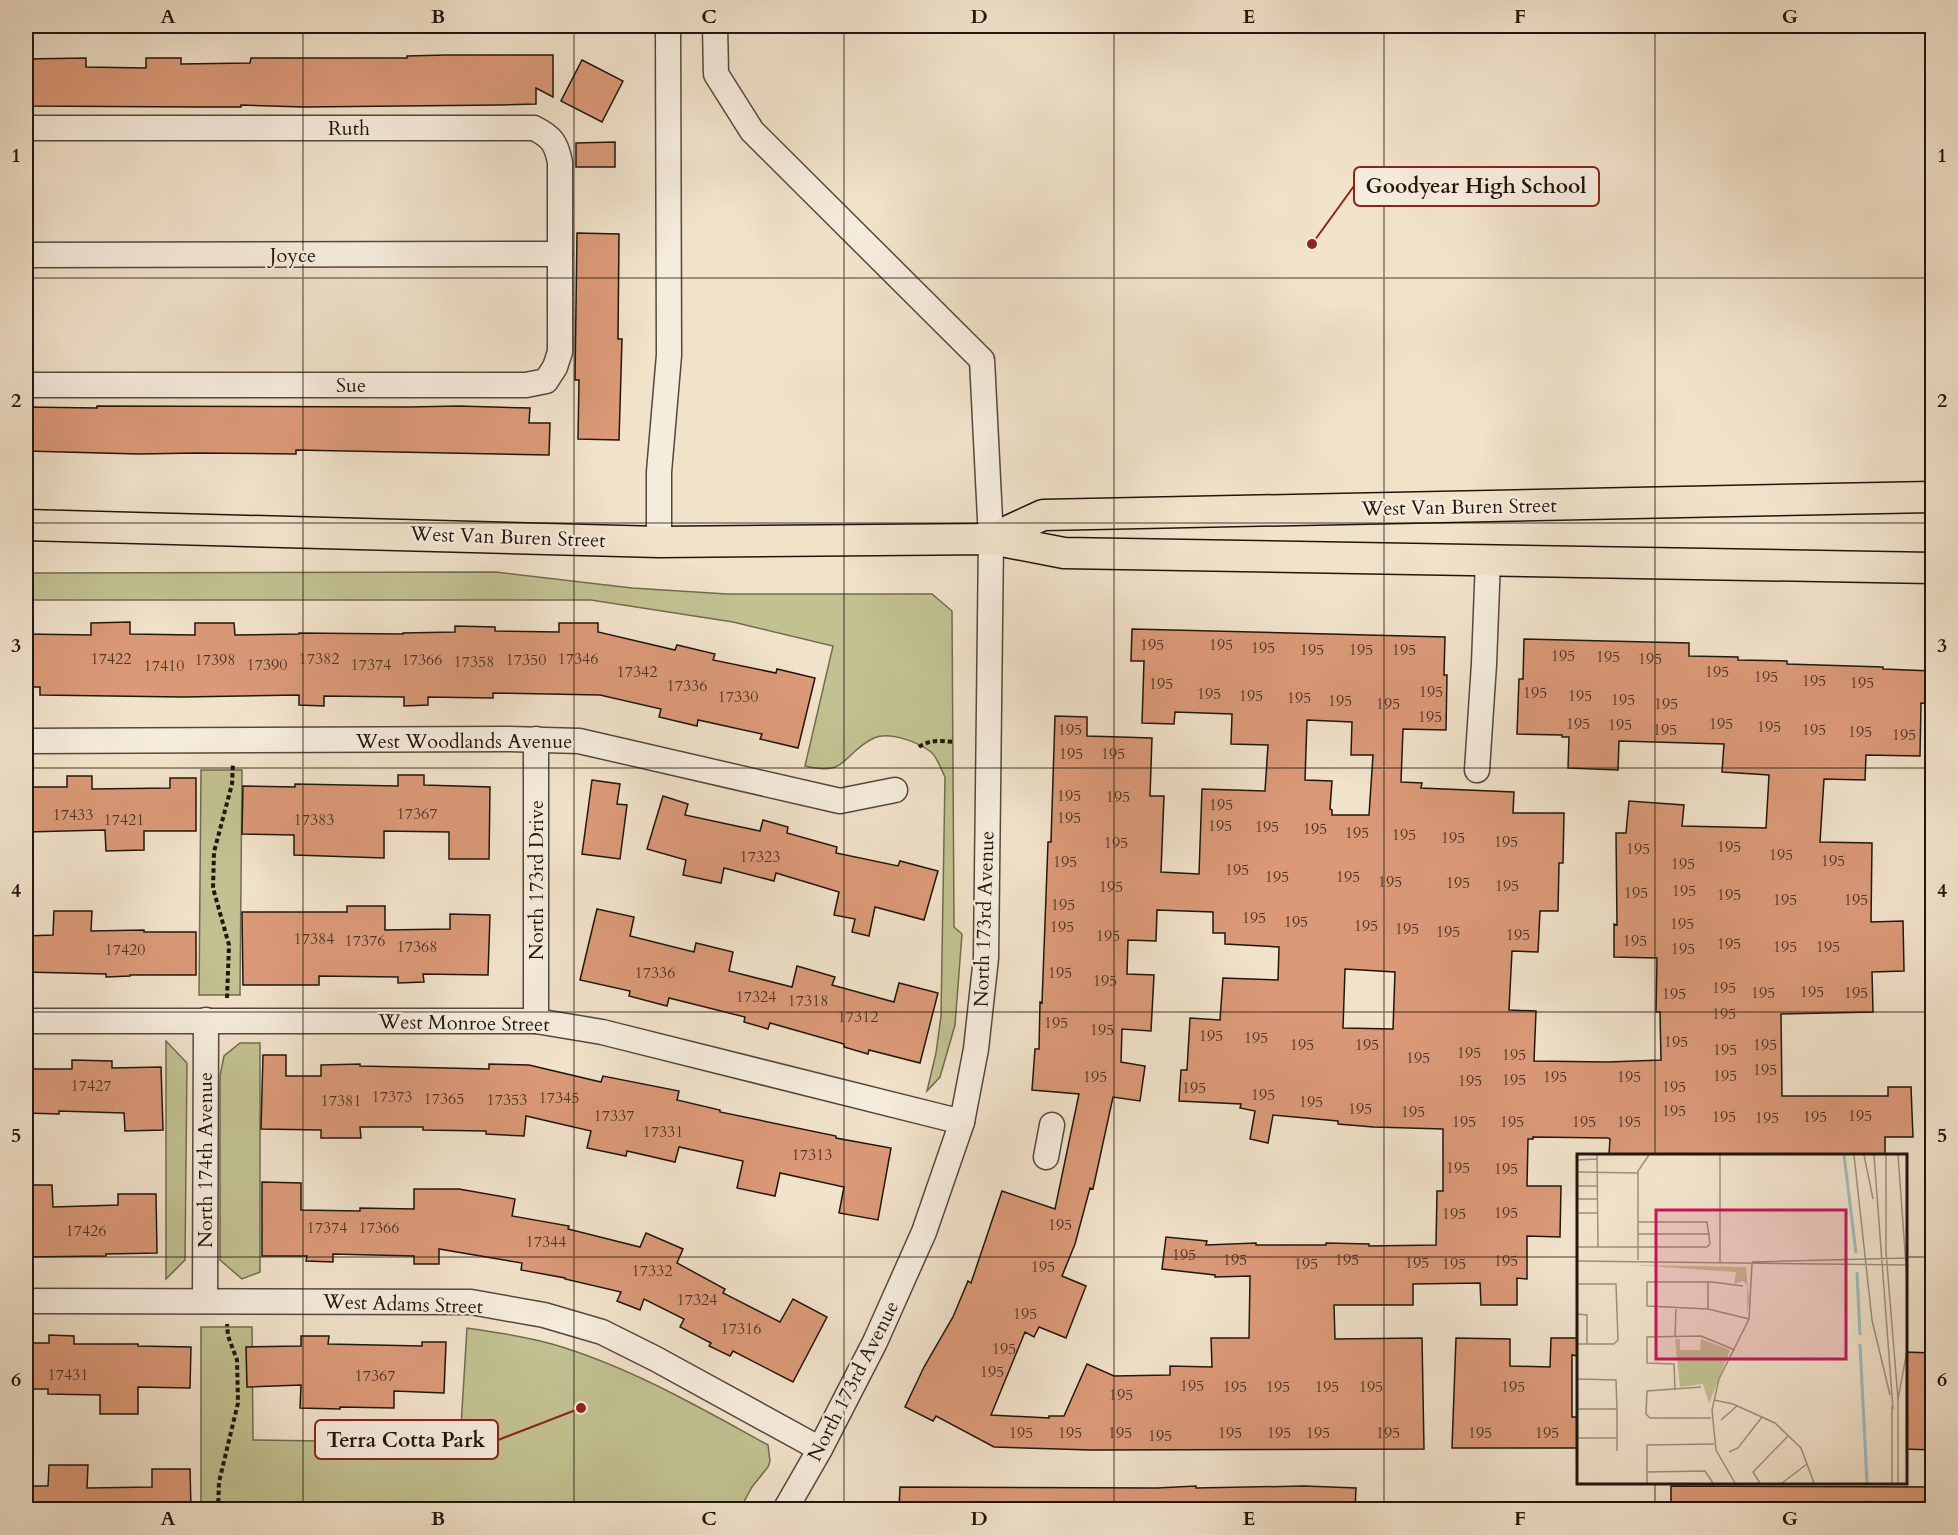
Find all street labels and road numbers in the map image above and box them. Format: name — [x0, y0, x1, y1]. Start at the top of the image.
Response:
street label: Ruth — [328, 115, 370, 142]
street label: Joyce — [267, 242, 316, 269]
street label: Sue — [336, 372, 366, 399]
street label: West Van Buren Street — [1360, 492, 1558, 522]
street label: West Van Buren Street — [409, 520, 607, 554]
street label: West Woodlands Avenue — [355, 728, 572, 755]
street label: North 173rd Drive — [523, 800, 550, 960]
street label: North 173rd Avenue — [967, 830, 1001, 1008]
street label: West Monroe Street — [377, 1008, 551, 1038]
street label: North 174th Avenue — [192, 1072, 219, 1248]
street label: West Adams Street — [322, 1288, 484, 1320]
street label: North 173rd Avenue — [801, 1296, 905, 1466]

